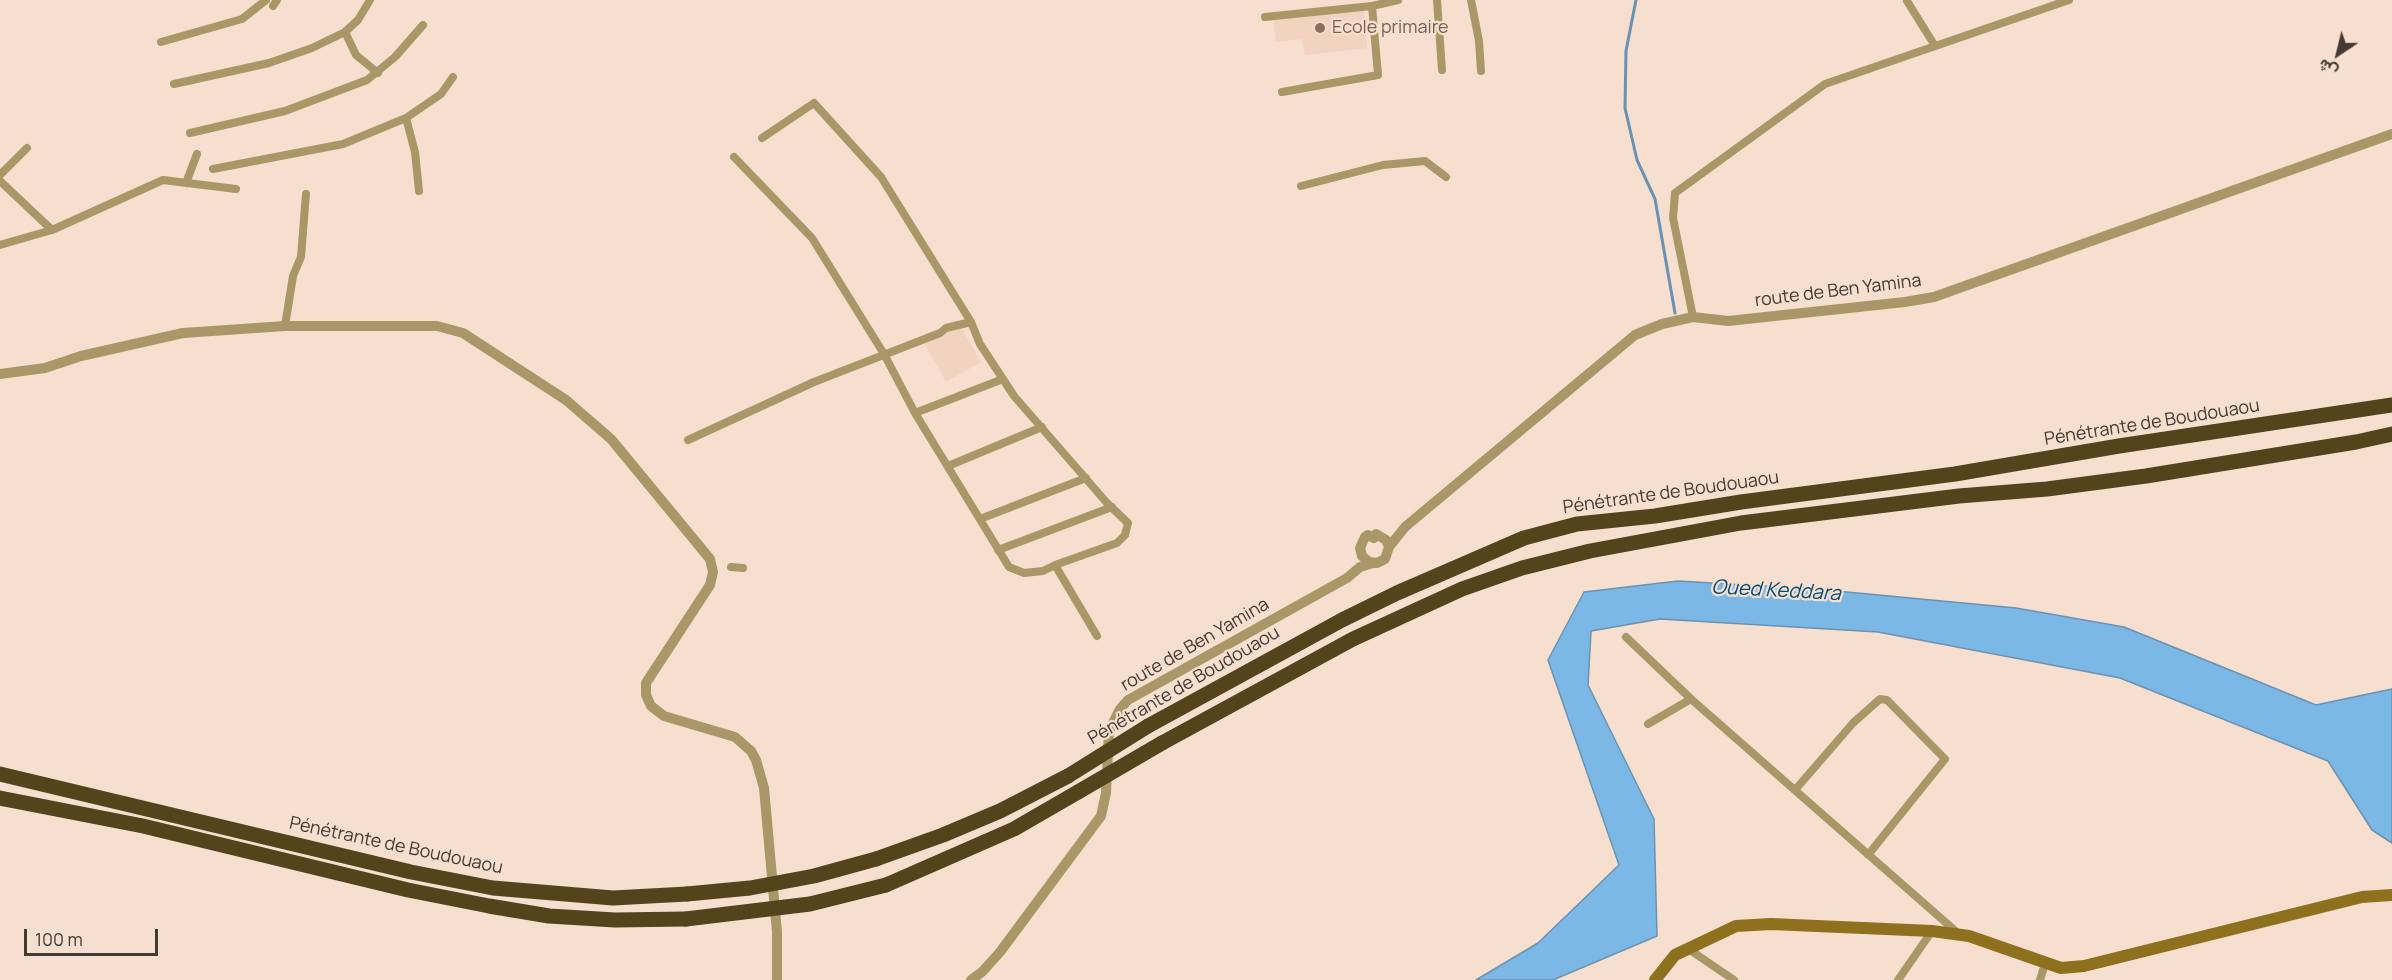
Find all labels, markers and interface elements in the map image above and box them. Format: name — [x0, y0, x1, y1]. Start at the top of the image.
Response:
place label: Ecole primaire — [1332, 17, 1449, 39]
marker: Ecole primaire — [1313, 21, 1327, 35]
north arrow — [2308, 24, 2368, 84]
text: ش — [2313, 54, 2342, 83]
street label: route de Ben Yamina — [1753, 270, 1923, 312]
street label: Pénétrante de Boudouaou — [2043, 395, 2261, 451]
street label: Pénétrante de Boudouaou — [1562, 467, 1780, 519]
water label: Oued Keddara — [1711, 576, 1841, 606]
street label: route de Ben Yamina — [1117, 594, 1273, 696]
street label: Pénétrante de Boudouaou — [1084, 622, 1284, 750]
street label: Pénétrante de Boudouaou — [287, 813, 505, 879]
scale bar — [27, 917, 160, 955]
text: 100 m — [35, 927, 83, 951]

